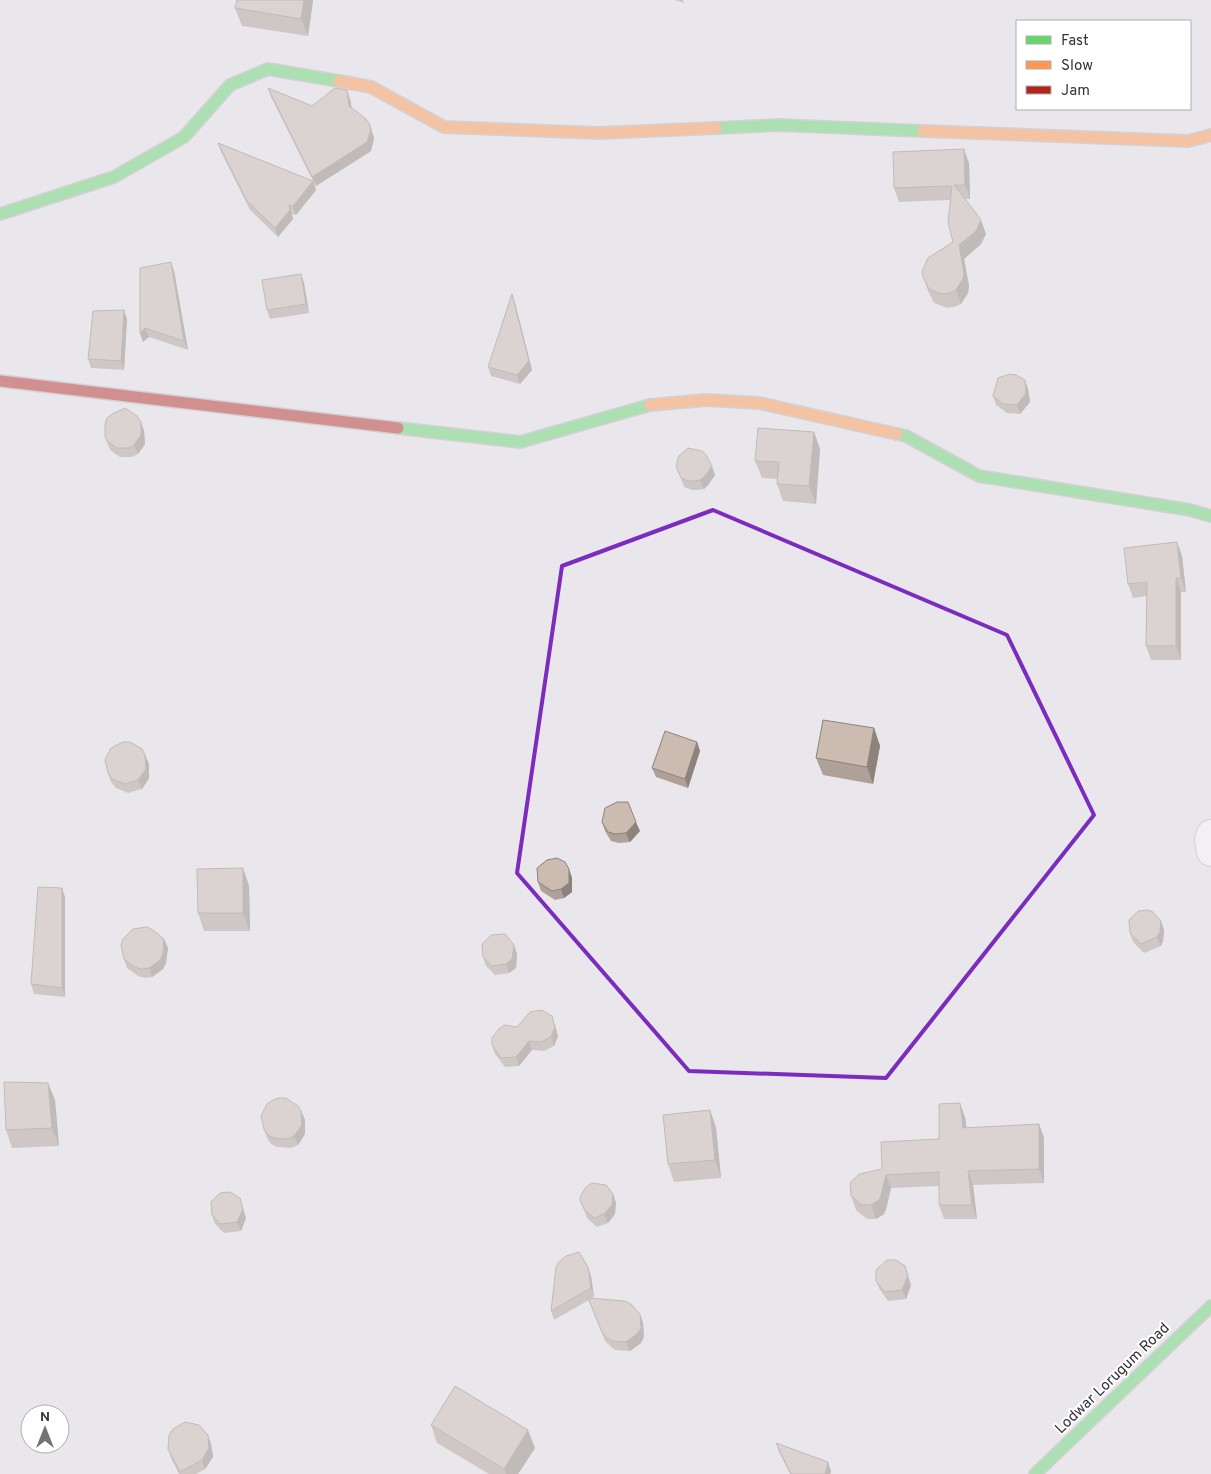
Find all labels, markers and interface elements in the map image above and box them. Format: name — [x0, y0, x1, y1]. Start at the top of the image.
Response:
legend — [1016, 20, 1191, 110]
text: Fast — [1061, 32, 1089, 51]
text: Slow — [1061, 57, 1093, 76]
text: Jam — [1061, 82, 1090, 101]
street label: Lodwar Lorugum Road — [1052, 1319, 1174, 1439]
north arrow — [20, 1404, 70, 1454]
text: N — [40, 1409, 50, 1426]

